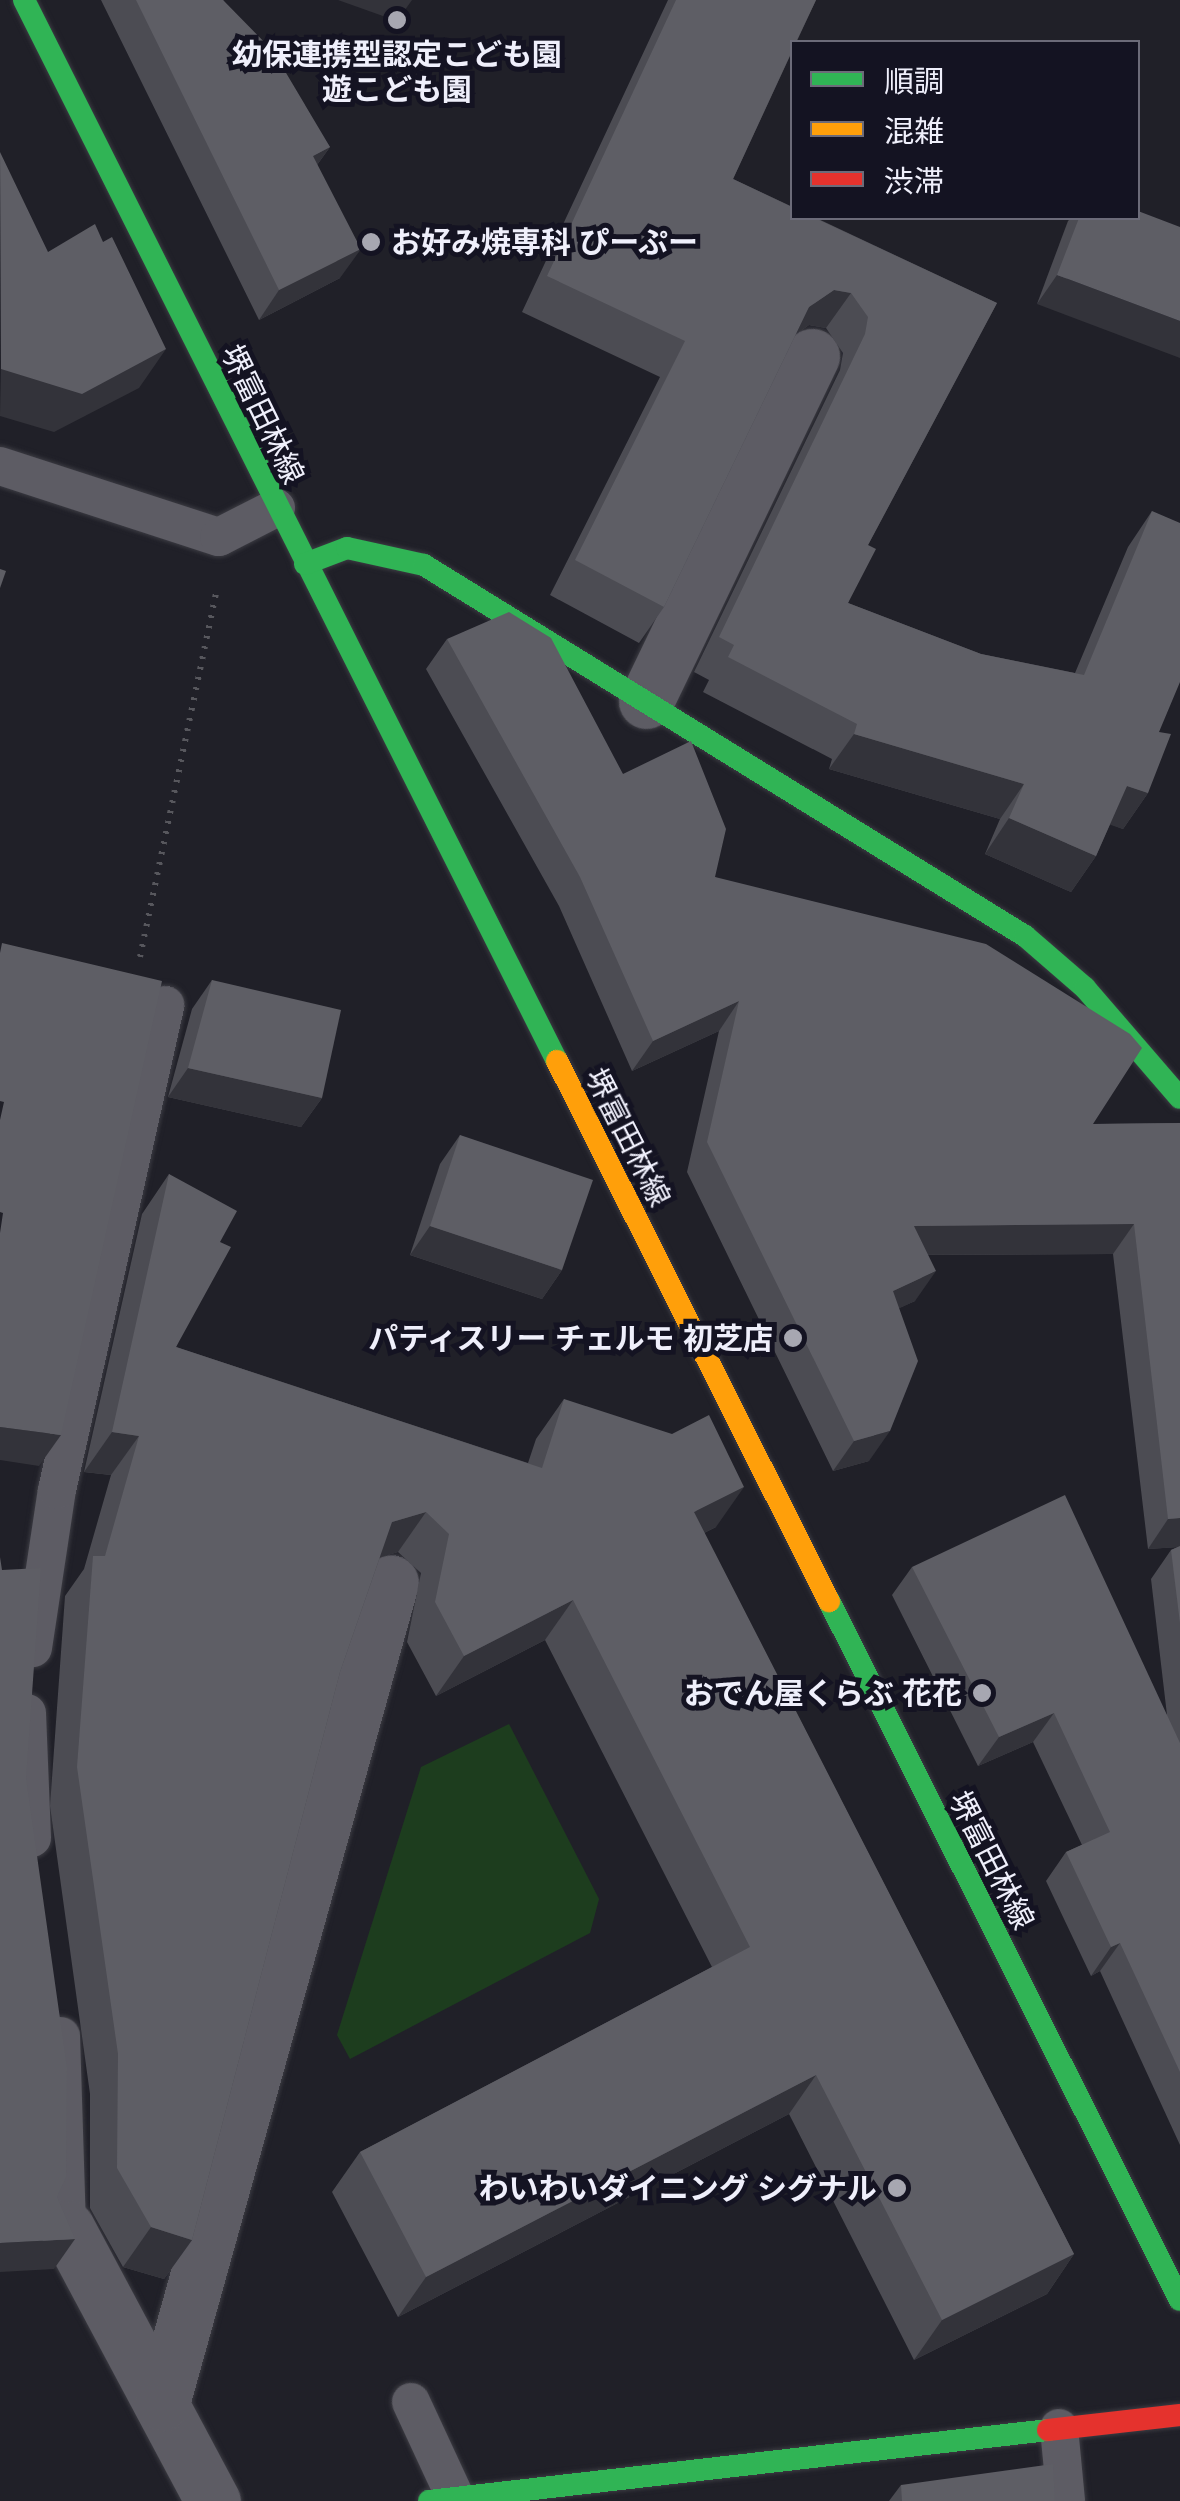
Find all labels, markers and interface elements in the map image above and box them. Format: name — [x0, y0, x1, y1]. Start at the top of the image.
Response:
marker: 幼保連携型認定こども園 遊こども園 — [386, 9, 408, 31]
place label: 幼保連携型認定こども園 遊こども園 — [232, 36, 562, 106]
legend — [790, 40, 1140, 220]
text: 順調 — [884, 62, 944, 100]
text: 混雑 — [884, 112, 944, 150]
text: 渋滞 — [884, 162, 944, 200]
place label: お好み焼専科 ぴーぷー — [391, 224, 699, 260]
marker: お好み焼専科 ぴーぷー — [360, 231, 382, 253]
street label: 堺富田林線 — [214, 339, 312, 489]
street label: 堺富田林線 — [578, 1062, 678, 1212]
place label: パティスリー チェルモ 初芝店 — [367, 1320, 773, 1356]
marker: パティスリー チェルモ 初芝店 — [782, 1327, 804, 1349]
place label: おでん屋くらぶ 花花 — [684, 1675, 962, 1711]
marker: おでん屋くらぶ 花花 — [971, 1682, 993, 1704]
street label: 堺富田林線 — [942, 1785, 1042, 1935]
place label: わいわいダイニング シグナル — [479, 2170, 877, 2206]
marker: わいわいダイニング シグナル — [886, 2177, 908, 2199]

